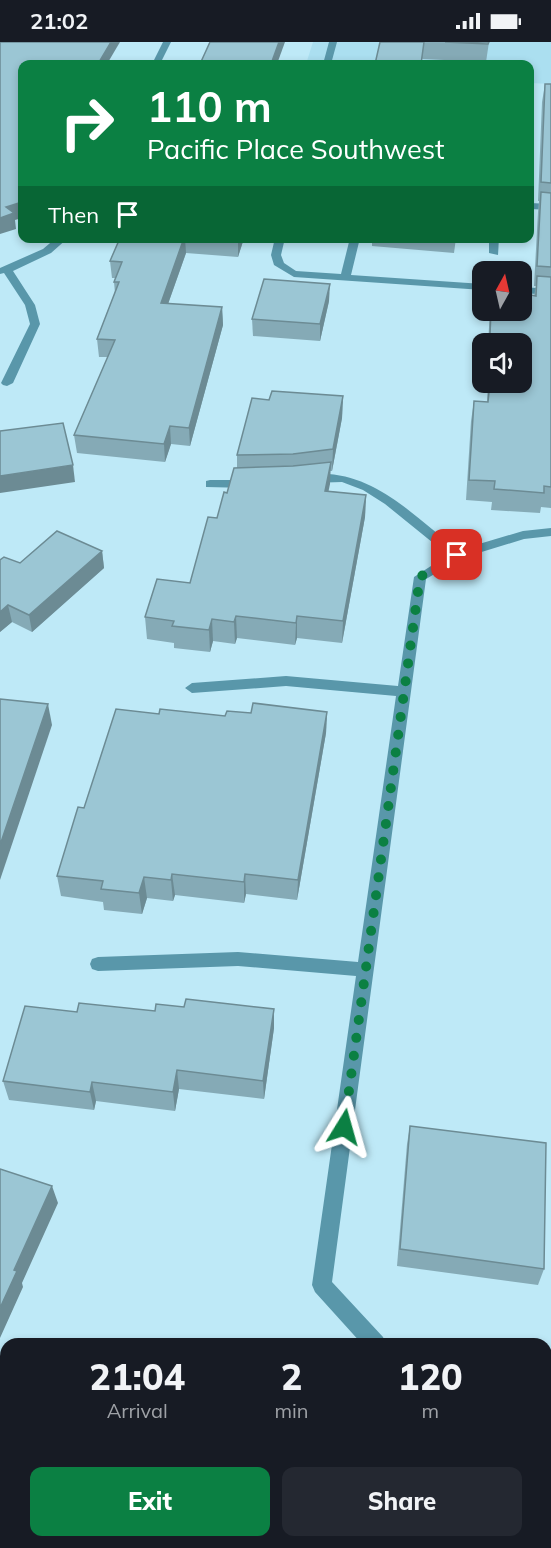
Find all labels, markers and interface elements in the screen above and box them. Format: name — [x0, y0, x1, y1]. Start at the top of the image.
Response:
text: 21:02 — [30, 7, 88, 35]
text: 110 m — [147, 80, 272, 133]
icon: right — [48, 84, 126, 162]
text: Pacific Place Southwest — [147, 132, 444, 166]
icon: arrive — [111, 198, 144, 231]
text: Then — [48, 201, 99, 229]
north arrow — [472, 261, 532, 321]
map controls — [472, 261, 532, 393]
button: sound — [472, 333, 532, 393]
pin — [431, 529, 482, 580]
icon: arrive — [440, 538, 473, 571]
position arrow — [312, 1095, 376, 1159]
text: 21:04 — [89, 1354, 185, 1399]
text: 2 — [281, 1354, 302, 1399]
text: 120 — [398, 1354, 463, 1399]
text: Arrival — [107, 1398, 168, 1423]
text: min — [274, 1398, 309, 1423]
text: m — [421, 1398, 439, 1423]
button: Exit — [30, 1467, 270, 1536]
button: Share — [282, 1467, 522, 1536]

